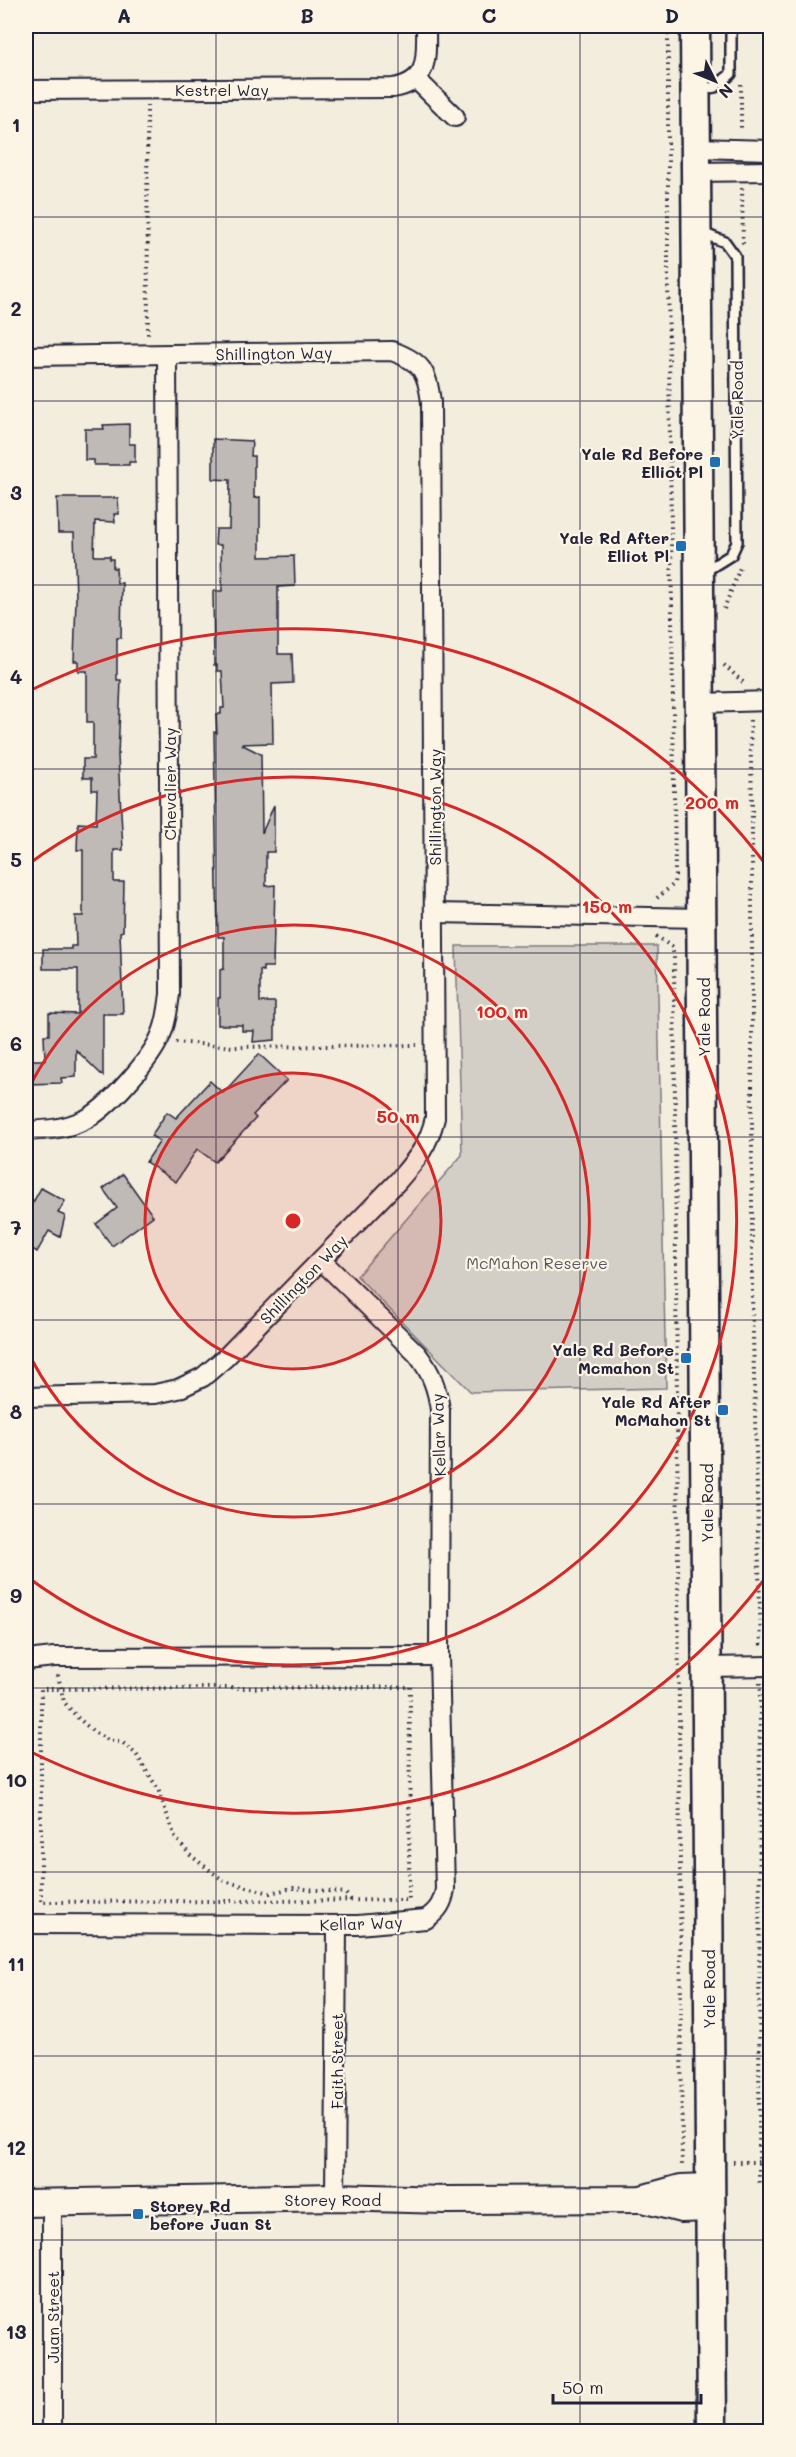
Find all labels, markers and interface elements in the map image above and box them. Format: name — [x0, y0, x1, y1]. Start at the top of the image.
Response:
text: A — [117, 2, 131, 28]
text: B — [300, 2, 314, 28]
text: C — [482, 2, 497, 28]
text: D — [665, 2, 679, 28]
north arrow — [685, 51, 745, 111]
street label: Kestrel Way — [175, 79, 269, 100]
text: N — [715, 80, 738, 103]
text: 1 — [12, 111, 20, 137]
text: 2 — [10, 295, 22, 321]
street label: Shillington Way — [215, 341, 333, 365]
street label: Yale Road — [726, 360, 747, 440]
place label: Yale Rd Before Elliot Pl — [581, 443, 703, 482]
marker: Yale Rd Before Elliot Pl — [708, 455, 722, 469]
text: 3 — [10, 479, 22, 505]
place label: Yale Rd After Elliot Pl — [559, 527, 669, 566]
marker: Yale Rd After Elliot Pl — [674, 539, 688, 553]
text: 4 — [10, 663, 23, 689]
street label: Chevalier Way — [159, 727, 180, 841]
street label: Shillington Way — [424, 749, 445, 865]
text: 200 m — [685, 790, 739, 814]
text: 5 — [10, 846, 22, 872]
text: 150 m — [582, 894, 632, 918]
street label: Yale Road — [693, 977, 714, 1057]
text: 100 m — [476, 999, 528, 1023]
text: 6 — [10, 1030, 22, 1056]
text: 50 m — [377, 1104, 419, 1128]
centre of rings — [283, 1211, 303, 1231]
text: 7 — [10, 1214, 22, 1240]
street label: Shillington Way — [255, 1230, 351, 1328]
park label: McMahon Reserve — [466, 1252, 608, 1273]
place label: Yale Rd Before Mcmahon St — [552, 1339, 674, 1378]
marker: Yale Rd Before Mcmahon St — [679, 1351, 693, 1365]
place label: Yale Rd After McMahon St — [601, 1391, 711, 1430]
street label: Kellar Way — [426, 1393, 450, 1477]
text: 8 — [10, 1398, 22, 1424]
marker: Yale Rd After McMahon St — [716, 1403, 730, 1417]
street label: Yale Road — [696, 1463, 717, 1543]
text: 9 — [10, 1582, 22, 1608]
text: 10 — [5, 1766, 27, 1792]
street label: Kellar Way — [319, 1911, 403, 1935]
street label: Yale Road — [698, 1949, 719, 2029]
text: 11 — [7, 1950, 25, 1976]
street label: Faith Street — [326, 2013, 347, 2109]
text: 12 — [6, 2134, 26, 2160]
street label: Storey Road — [285, 2189, 381, 2210]
place label: Storey Rd before Juan St — [150, 2195, 272, 2234]
marker: Storey Rd before Juan St — [131, 2207, 145, 2221]
street label: Juan Street — [42, 2271, 63, 2363]
text: 13 — [6, 2318, 26, 2344]
scale bar — [553, 2367, 702, 2405]
text: 50 m — [562, 2375, 604, 2399]

